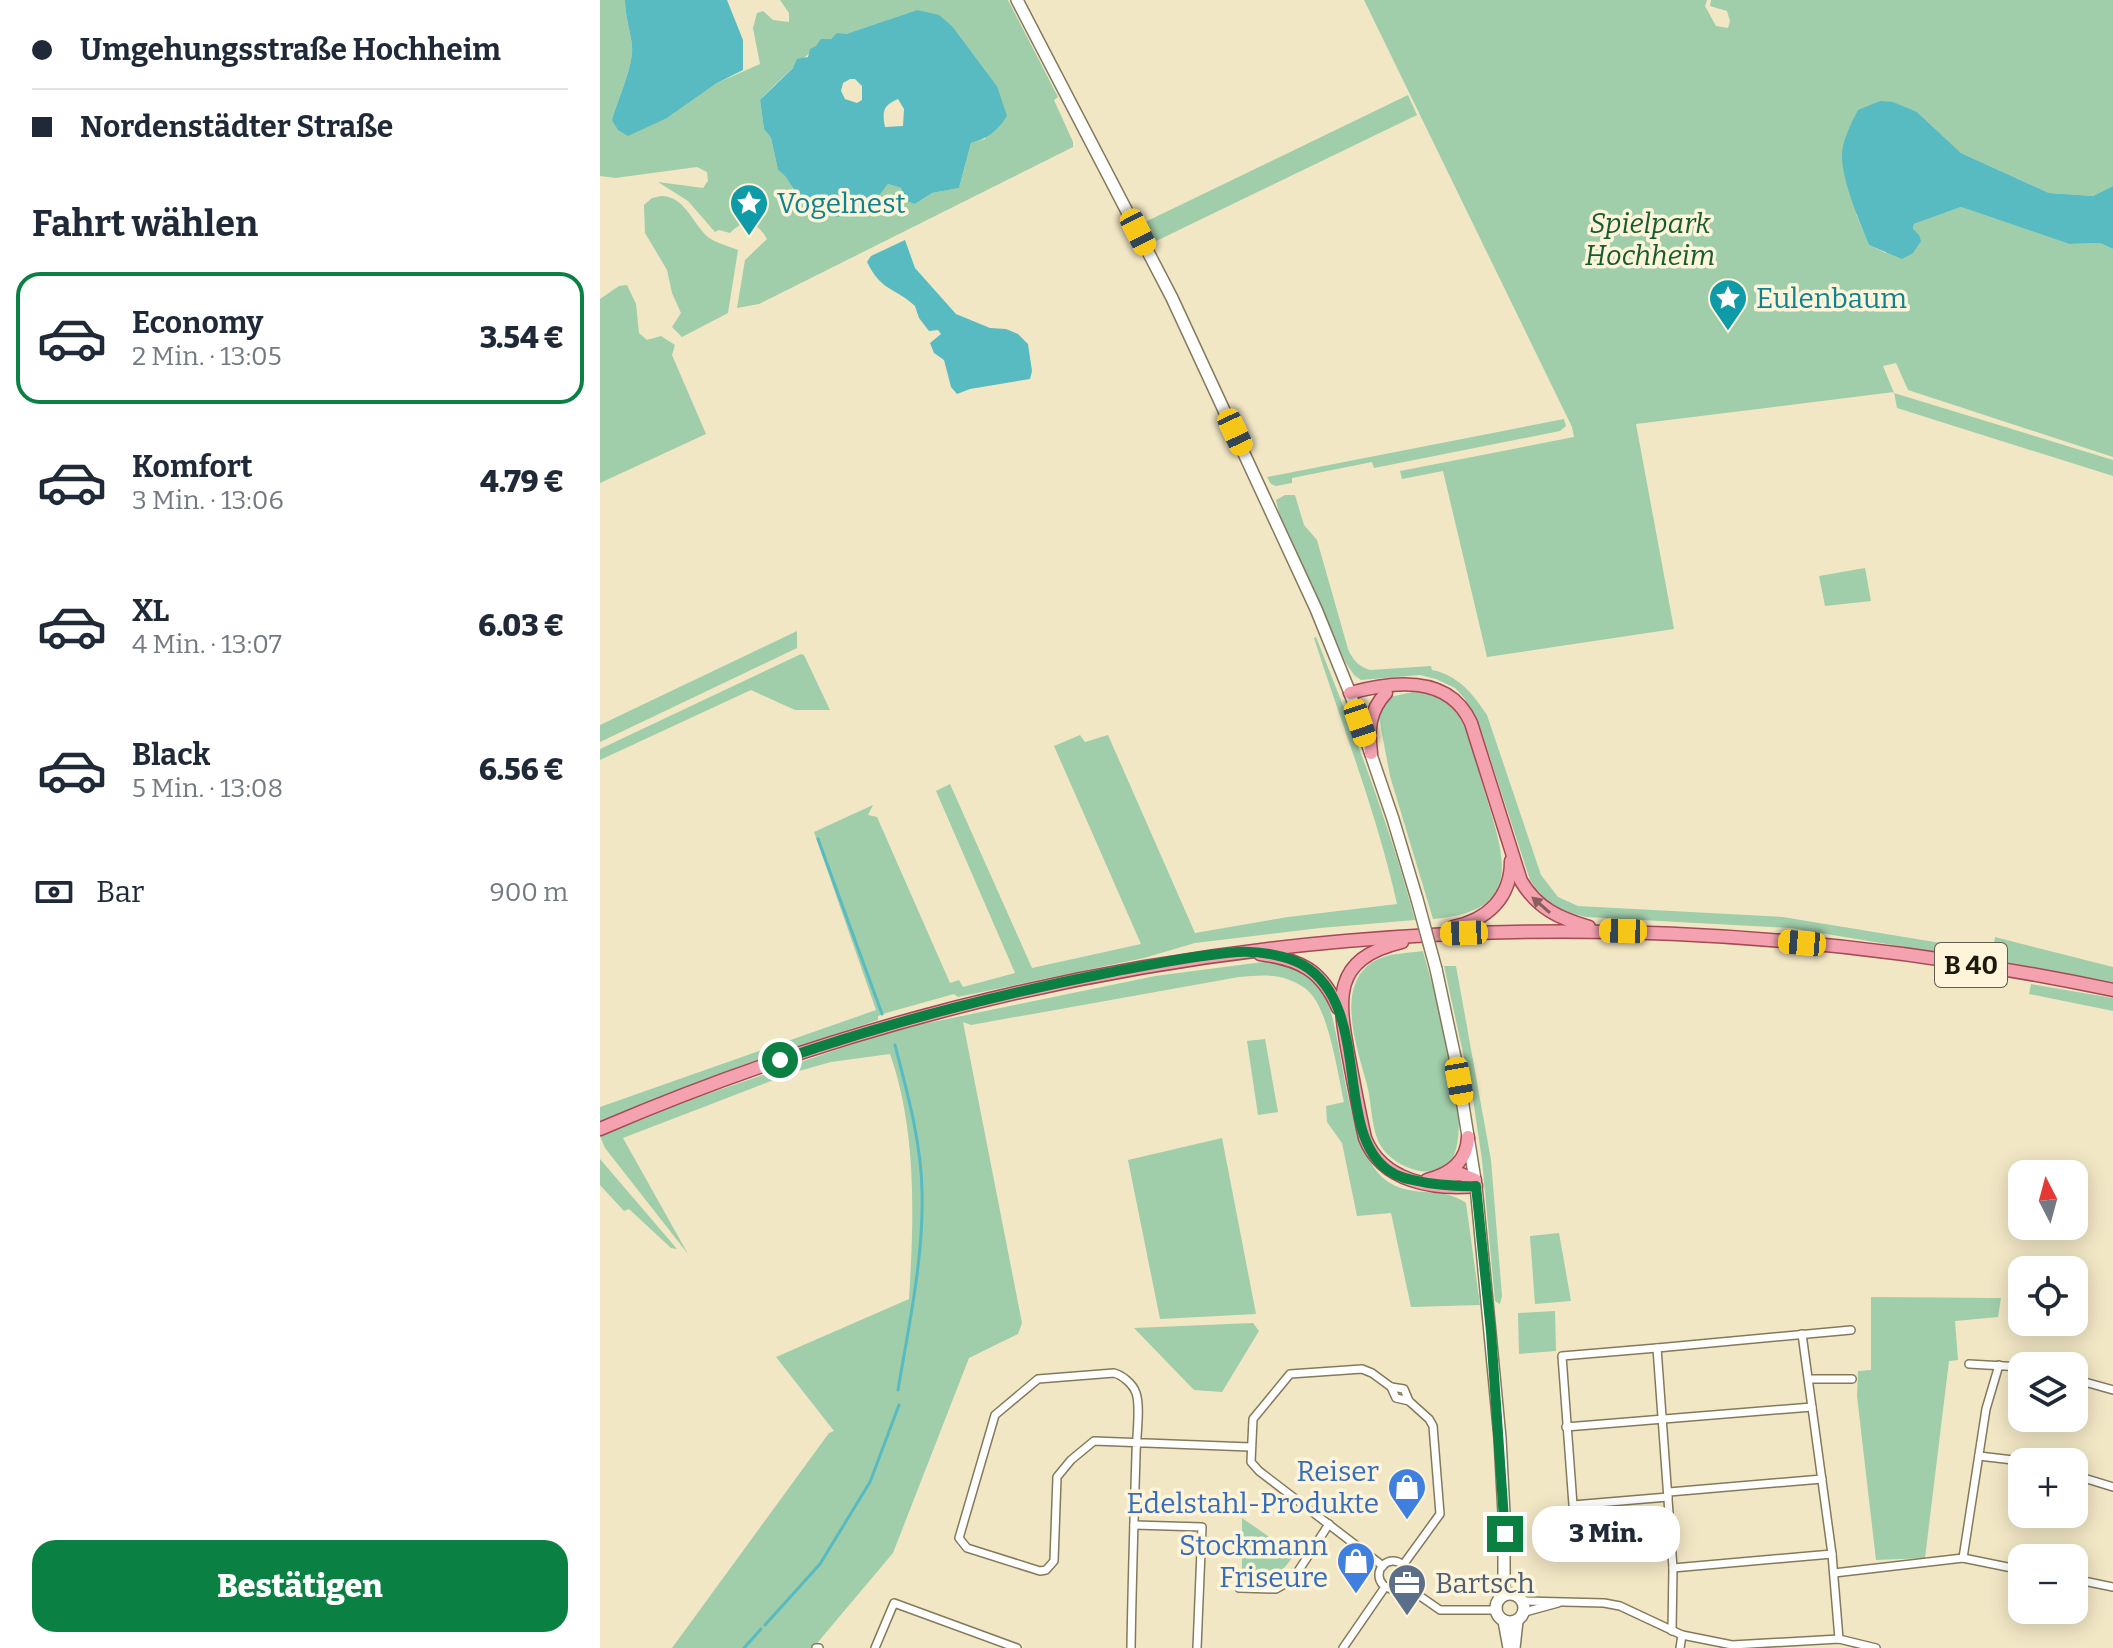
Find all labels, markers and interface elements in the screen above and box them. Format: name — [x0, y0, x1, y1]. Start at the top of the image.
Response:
text: Umgehungsstraße Hochheim — [80, 32, 501, 68]
text: Nordenstädter Straße — [80, 109, 393, 145]
place icon: Vogelnest — [728, 182, 770, 237]
place label: Vogelnest — [777, 187, 906, 220]
text: Fahrt wählen — [32, 202, 258, 246]
car — [1116, 205, 1160, 259]
park label: Spielpark Hochheim — [1585, 207, 1715, 272]
place icon: Eulenbaum — [1707, 277, 1749, 332]
place label: Eulenbaum — [1756, 282, 1907, 315]
icon: car — [36, 302, 108, 374]
text: Economy — [132, 305, 263, 341]
text: 3.54 € — [480, 320, 564, 356]
text: 2 Min. · 13:05 — [132, 341, 282, 372]
car — [1214, 405, 1256, 459]
icon: car — [36, 446, 108, 518]
text: Komfort — [132, 449, 253, 485]
text: 4.79 € — [480, 464, 564, 500]
text: 3 Min. · 13:06 — [132, 485, 284, 516]
icon: car — [36, 590, 108, 662]
text: XL — [132, 593, 169, 629]
text: 6.03 € — [478, 608, 564, 644]
text: 4 Min. · 13:07 — [132, 629, 282, 660]
car — [1341, 696, 1379, 750]
icon: car — [36, 734, 108, 806]
text: Black — [132, 737, 210, 773]
text: 6.56 € — [479, 752, 564, 788]
text: 5 Min. · 13:08 — [132, 773, 283, 804]
icon: cash — [32, 870, 76, 914]
text: Bar — [96, 874, 144, 910]
text: 900 m — [489, 877, 568, 908]
one-way arrow — [1532, 896, 1551, 914]
car — [1599, 919, 1647, 943]
car — [1440, 920, 1488, 946]
car — [1777, 929, 1827, 957]
road number: B 40 — [1935, 943, 2007, 987]
route start — [762, 1042, 798, 1078]
car — [1443, 1055, 1475, 1107]
north arrow — [2008, 1160, 2088, 1240]
map controls — [2008, 1160, 2088, 1624]
button: locate — [2008, 1256, 2088, 1336]
button: layers — [2008, 1352, 2088, 1432]
button: + — [2008, 1448, 2088, 1528]
place label: Reiser Edelstahl-Produkte — [1127, 1455, 1379, 1520]
shop icon: Reiser Edelstahl-Produkte — [1386, 1466, 1428, 1521]
callout: 3 Min. — [1533, 1506, 1681, 1562]
route end — [1487, 1516, 1523, 1552]
text: 3 Min. — [1569, 1518, 1643, 1549]
place label: Stockmann Friseure — [1179, 1529, 1328, 1594]
button: Bestätigen — [32, 1540, 568, 1632]
shop icon: Stockmann Friseure — [1335, 1540, 1377, 1595]
button: − — [2008, 1544, 2088, 1624]
office icon: Bartsch — [1386, 1562, 1428, 1617]
place label: Bartsch — [1435, 1567, 1535, 1600]

